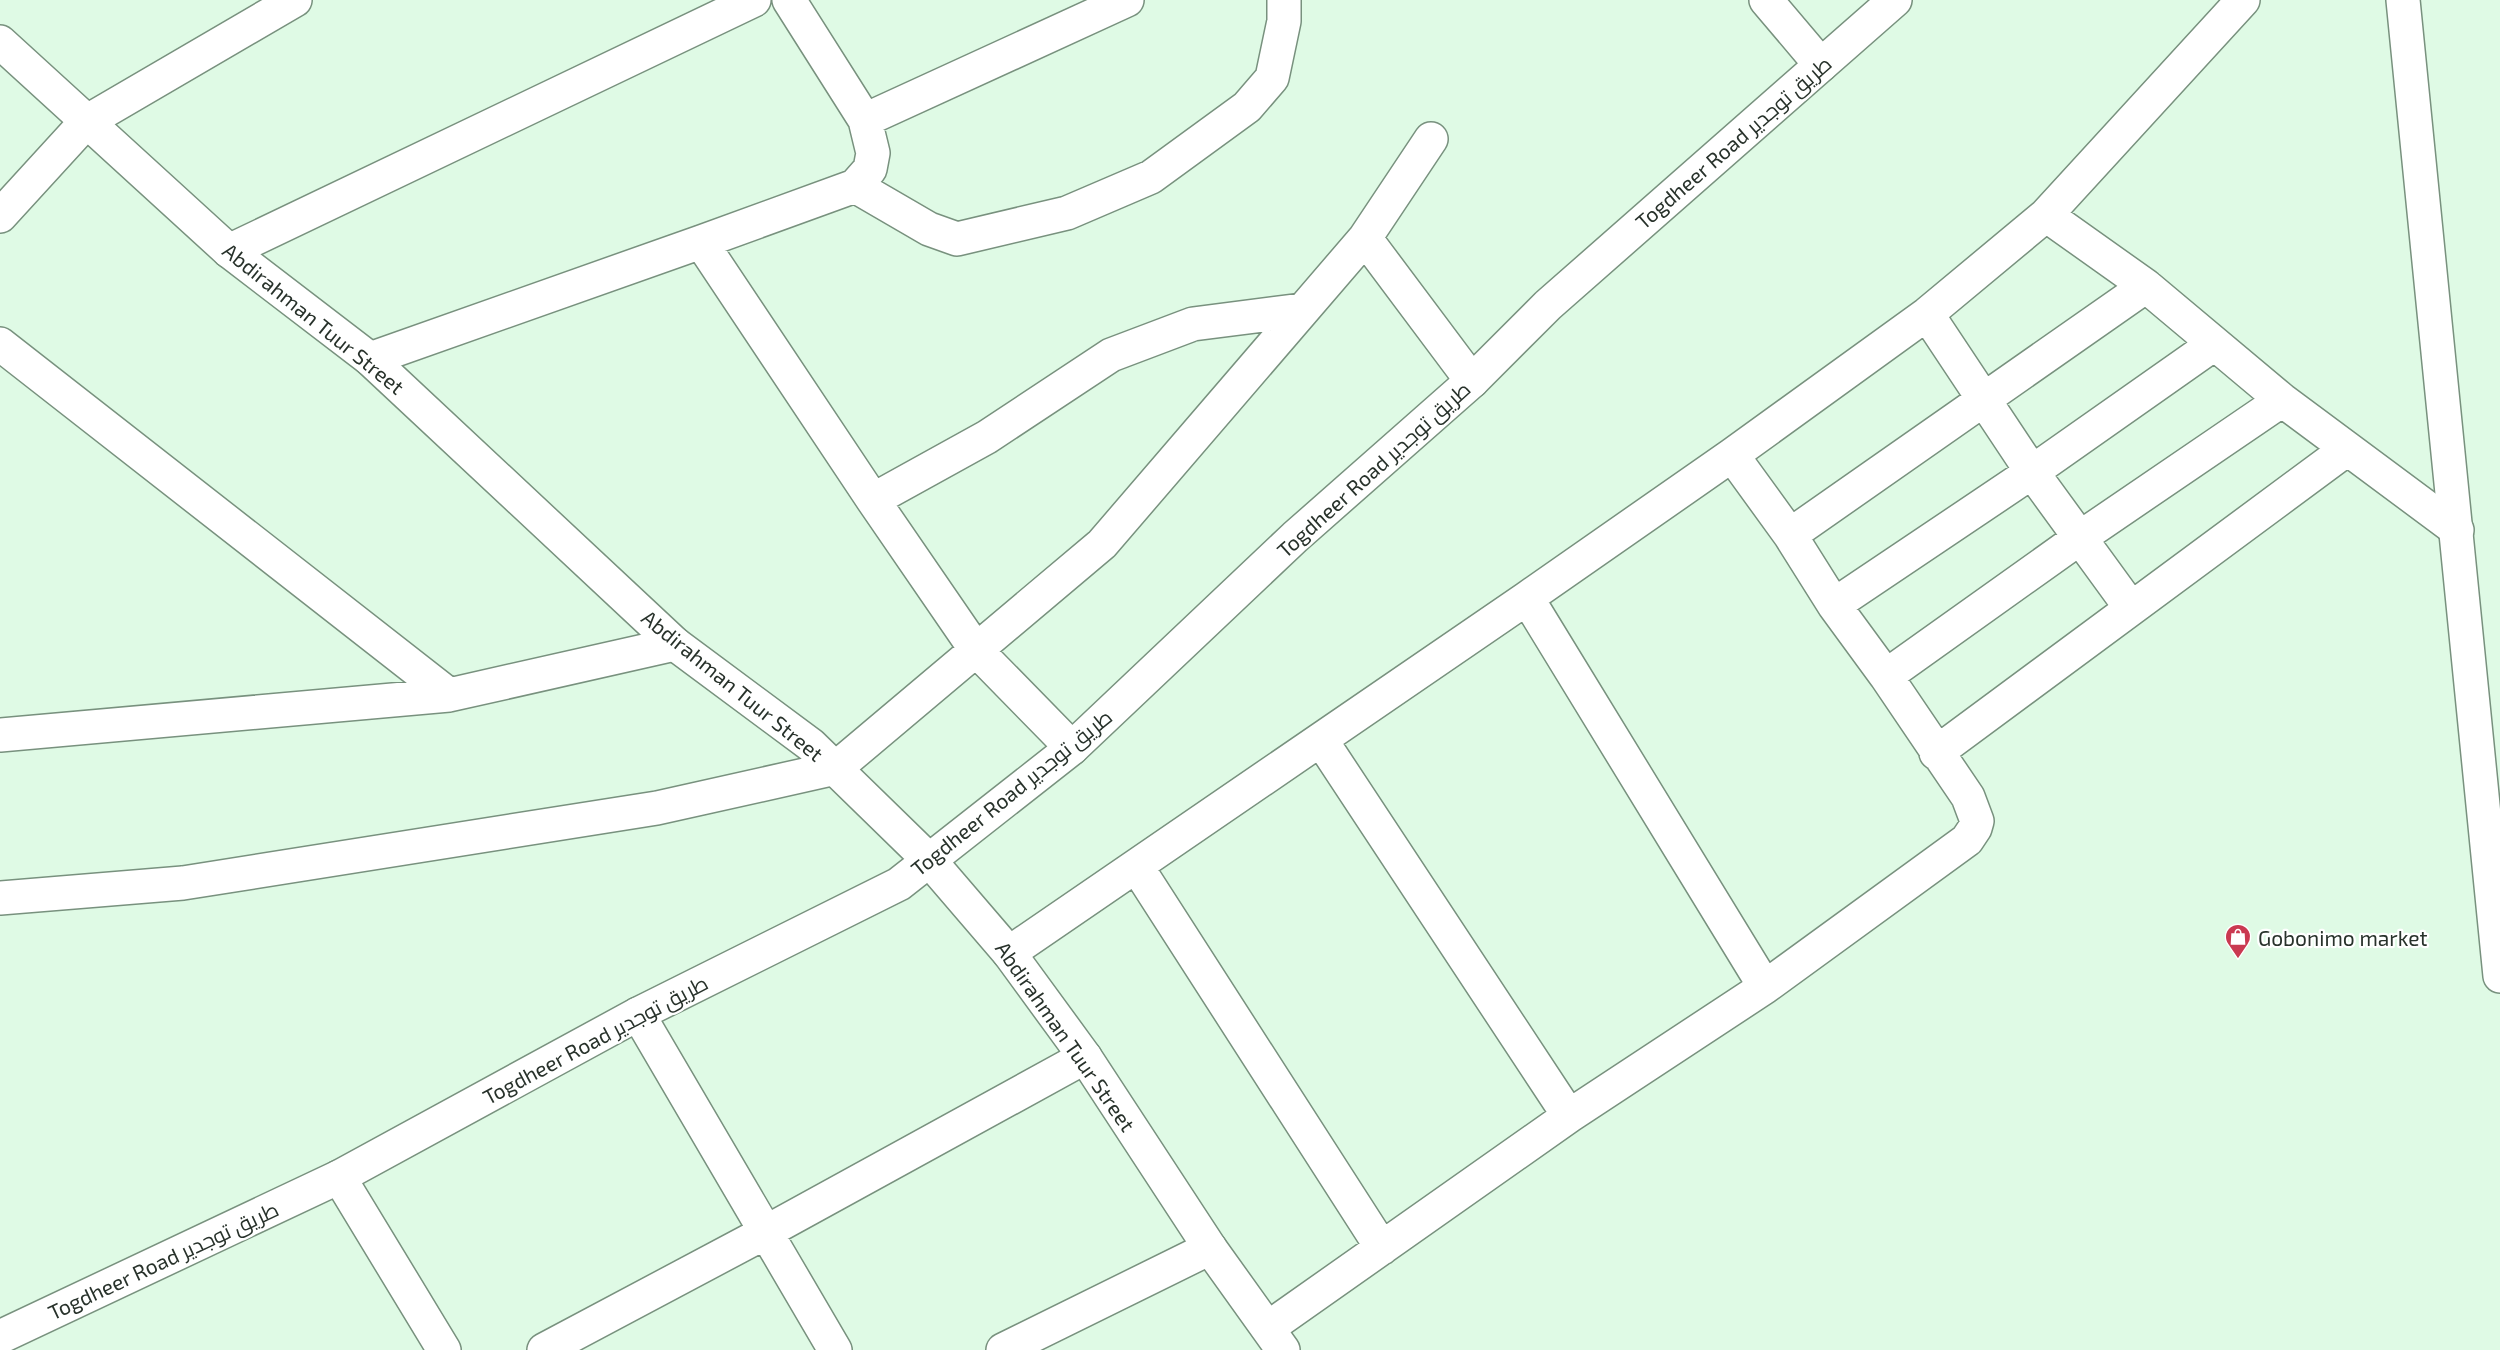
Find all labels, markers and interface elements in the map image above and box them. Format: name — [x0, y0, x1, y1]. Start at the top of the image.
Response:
street label: Togdheer Road طريق توجدير — [1630, 50, 1837, 235]
street label: Abdirahman Tuur Street — [218, 237, 410, 399]
street label: Togdheer Road طريق توجدير — [1271, 376, 1476, 564]
street label: Abdirahman Tuur Street — [637, 604, 829, 766]
street label: Togdheer Road طريق توجدير — [906, 703, 1118, 882]
shop icon: Gobonimo market — [2223, 922, 2253, 960]
place label: Gobonimo market — [2258, 925, 2427, 950]
street label: Abdirahman Tuur Street — [991, 936, 1141, 1136]
street label: Togdheer Road طريق توجدير — [478, 969, 713, 1111]
street label: Togdheer Road طريق توجدير — [44, 1196, 283, 1326]

